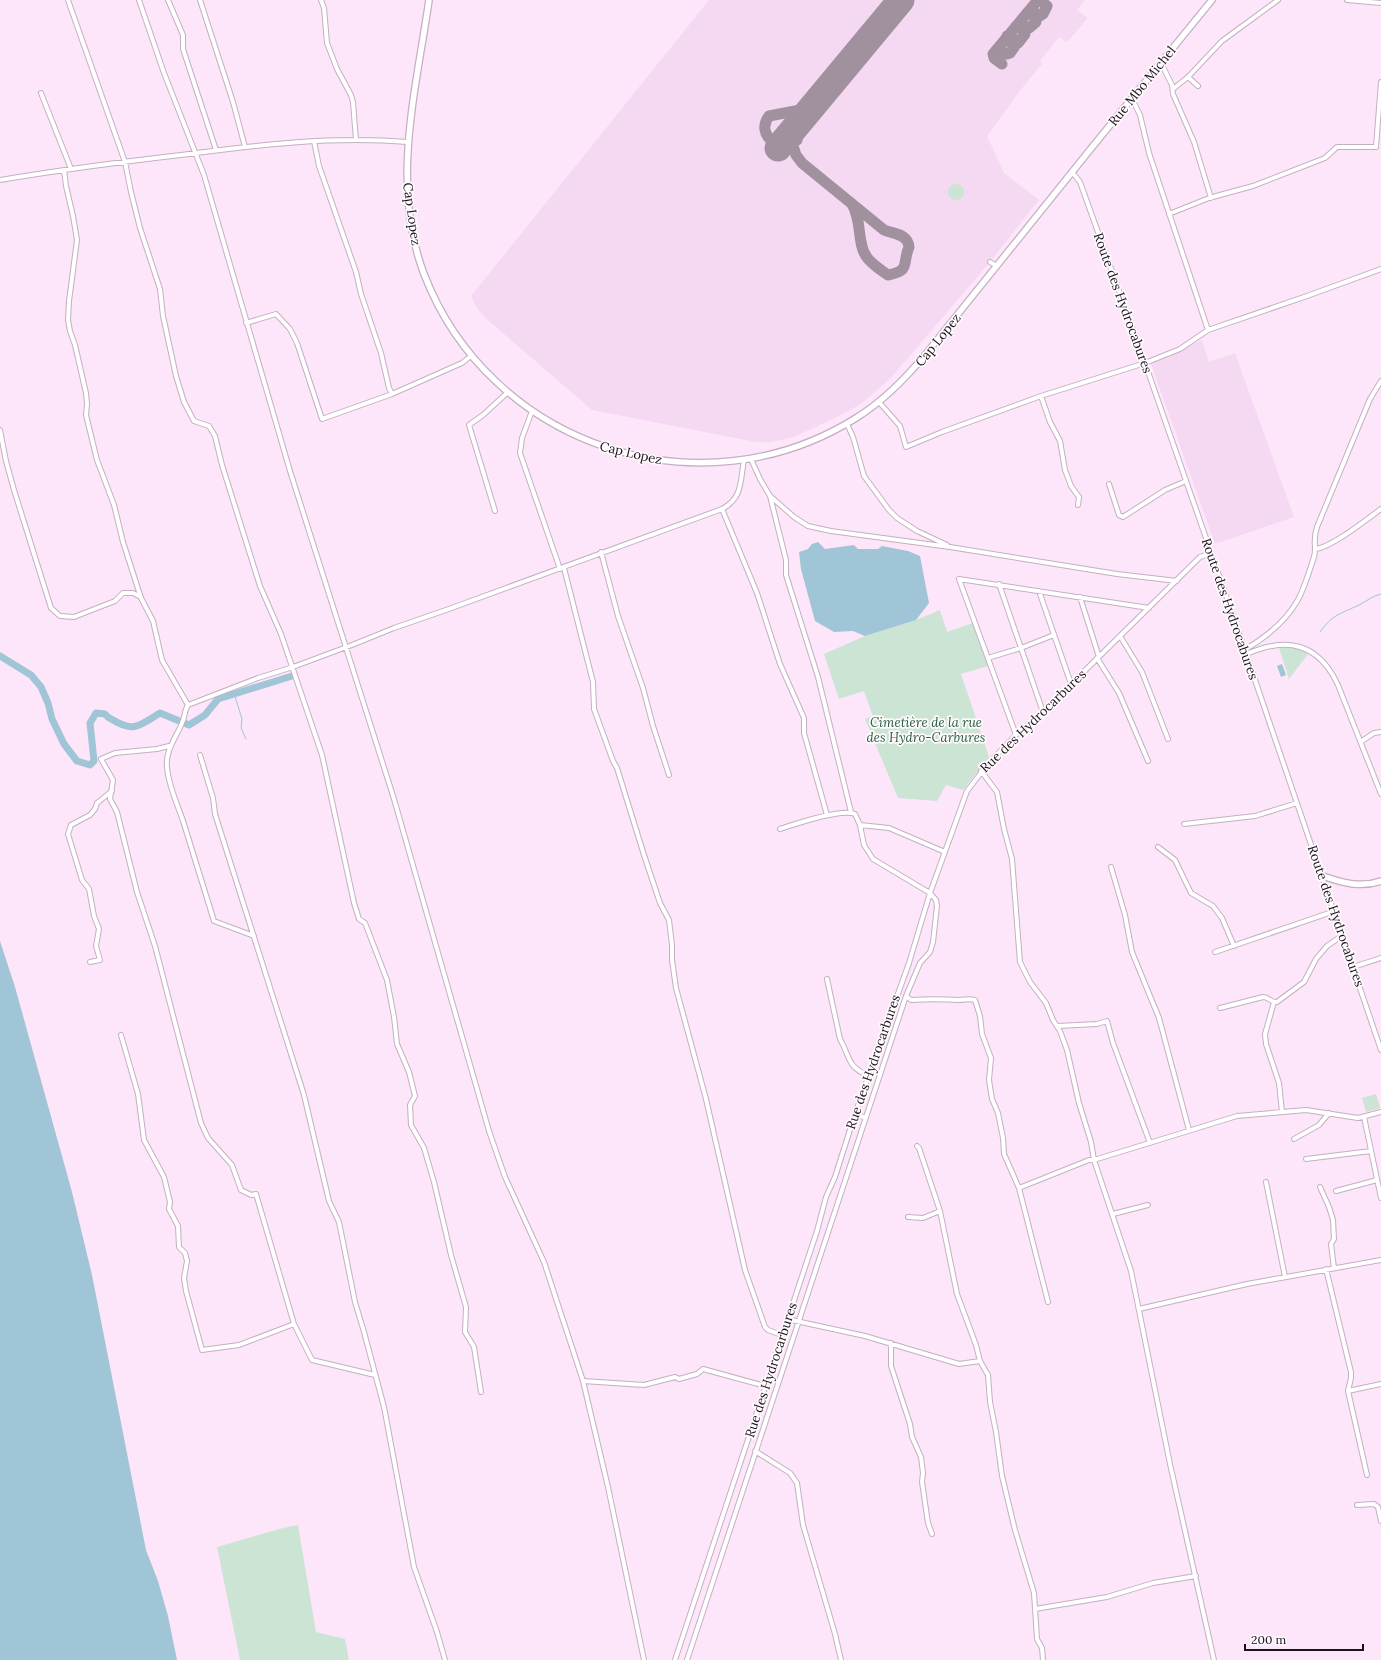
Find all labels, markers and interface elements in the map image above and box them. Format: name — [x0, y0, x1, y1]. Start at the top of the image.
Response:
street label: Rue Mbo Michel — [1105, 42, 1180, 129]
street label: Cap Lopez — [399, 181, 425, 247]
street label: Route des Hydrocabures — [1090, 230, 1156, 376]
street label: Cap Lopez — [911, 310, 965, 370]
street label: Cap Lopez — [598, 438, 664, 469]
street label: Route des Hydrocabures — [1198, 536, 1262, 682]
street label: Rue des Hydrocarbures — [976, 666, 1090, 776]
park label: Cimetière de la rue des Hydro-Carbures — [867, 714, 985, 746]
street label: Route des Hydrocabures — [1304, 843, 1368, 989]
street label: Rue des Hydrocarbures — [842, 992, 904, 1132]
street label: Rue des Hydrocarbures — [741, 1300, 801, 1440]
scale bar — [1245, 1626, 1363, 1652]
text: 200 m — [1251, 1632, 1287, 1647]

